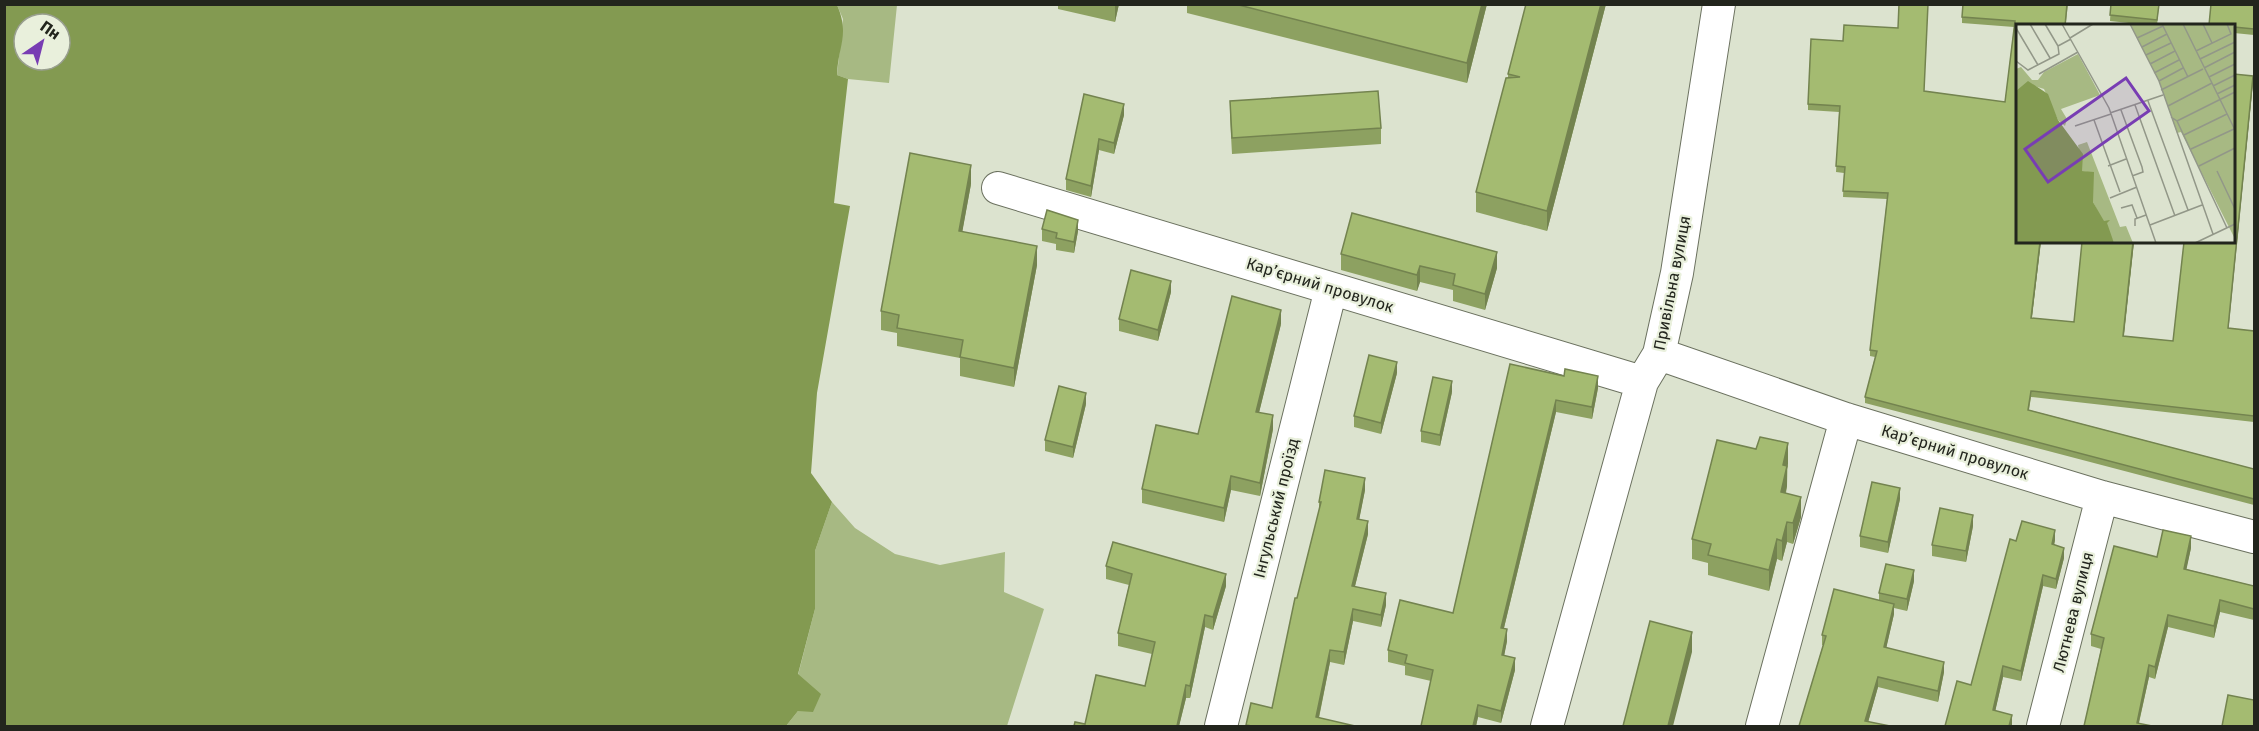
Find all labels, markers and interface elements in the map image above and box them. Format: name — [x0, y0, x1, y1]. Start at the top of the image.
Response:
north arrow — [12, 12, 72, 72]
text: Пн — [37, 17, 64, 44]
inset map — [2016, 24, 2235, 243]
street label: Привільна вулиця — [1650, 214, 1694, 352]
street label: Карʼєрний провулок — [1244, 254, 1397, 317]
street label: Карʼєрний провулок — [1879, 421, 2032, 484]
street label: Інгульський проїзд — [1249, 436, 1303, 580]
street label: Лютнева вулиця — [2049, 550, 2097, 674]

